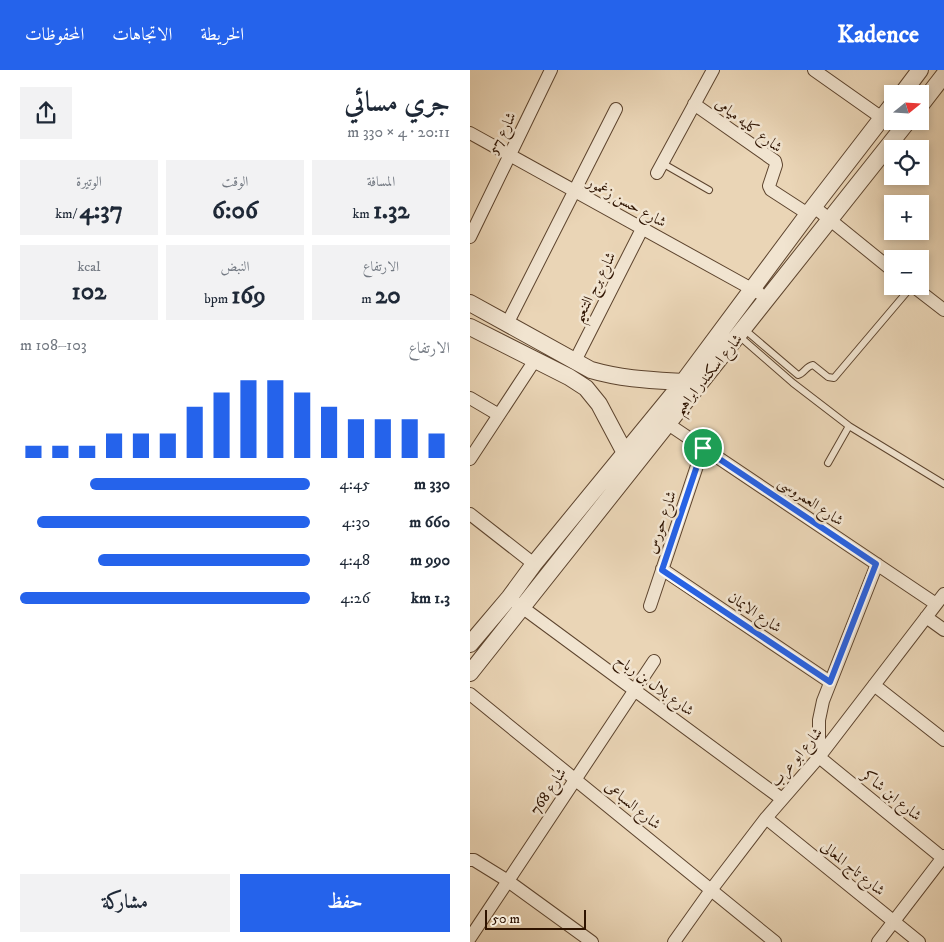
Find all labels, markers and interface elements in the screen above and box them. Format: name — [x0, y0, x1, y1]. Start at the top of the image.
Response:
text: Kadence — [837, 20, 919, 50]
text: المحفوظات — [25, 24, 84, 46]
text: الاتجاهات — [112, 24, 172, 46]
text: الخريطة — [200, 24, 244, 46]
text: جري مسائي — [344, 85, 450, 120]
north arrow — [884, 85, 929, 130]
map controls — [884, 85, 929, 295]
button: share — [20, 87, 72, 139]
street label: شارع كليه ميامى — [709, 94, 786, 159]
street label: شارع 57 — [484, 109, 523, 159]
text: 20:11 · 4 × 330 m — [347, 122, 450, 142]
button: locate — [884, 140, 929, 185]
street label: شارع حسن زغمور — [581, 172, 670, 235]
text: الوتيرة — [76, 173, 102, 191]
text: الوقت — [222, 173, 248, 191]
text: المسافة — [367, 173, 395, 191]
text: 4:37 — [79, 195, 123, 226]
text: 6:06 — [212, 195, 258, 226]
text: 1.32 — [373, 195, 410, 226]
button: + — [884, 195, 929, 240]
text: /km — [55, 205, 79, 223]
text: km — [352, 205, 373, 223]
street label: شارع برج التنعيم — [569, 249, 625, 328]
button: − — [884, 250, 929, 295]
text: kcal — [78, 258, 100, 276]
text: النبض — [221, 258, 249, 276]
text: الارتفاع — [363, 258, 399, 276]
text: 102 — [72, 276, 106, 307]
text: 169 — [231, 280, 266, 311]
text: 20 — [375, 280, 401, 311]
text: bpm — [204, 290, 231, 308]
text: m — [361, 290, 375, 308]
street label: شارع اسكندر ابراهيم — [670, 330, 751, 422]
text: 103–108 m — [20, 335, 87, 355]
text: الارتفاع — [408, 338, 450, 358]
pin — [682, 427, 724, 469]
icon: arrive — [689, 434, 717, 462]
street label: شارع العمروسى — [773, 473, 847, 533]
text: 4:45 — [340, 474, 370, 494]
text: 330 m — [414, 474, 450, 494]
street label: شارع حورس — [642, 488, 684, 557]
text: 4:30 — [342, 512, 370, 532]
text: 660 m — [409, 512, 450, 532]
text: 4:48 — [339, 550, 370, 570]
text: 990 m — [410, 550, 450, 570]
text: 4:26 — [340, 588, 370, 608]
text: 1.3 km — [411, 588, 450, 608]
street label: شارع الايمان — [723, 588, 785, 640]
street label: شارع بلال بن رباح — [610, 651, 698, 723]
street label: شارع ابو عرب — [766, 724, 829, 793]
street label: شارع 768 — [526, 764, 573, 820]
street label: شارع ابن شاكر — [854, 764, 925, 828]
street label: شارع السباعى — [599, 777, 665, 836]
street label: شارع تاج المعالى — [815, 837, 889, 902]
button: مشاركة — [20, 874, 230, 932]
button: حفظ — [240, 874, 450, 932]
scale bar — [485, 907, 586, 930]
text: 50 m — [492, 910, 520, 928]

